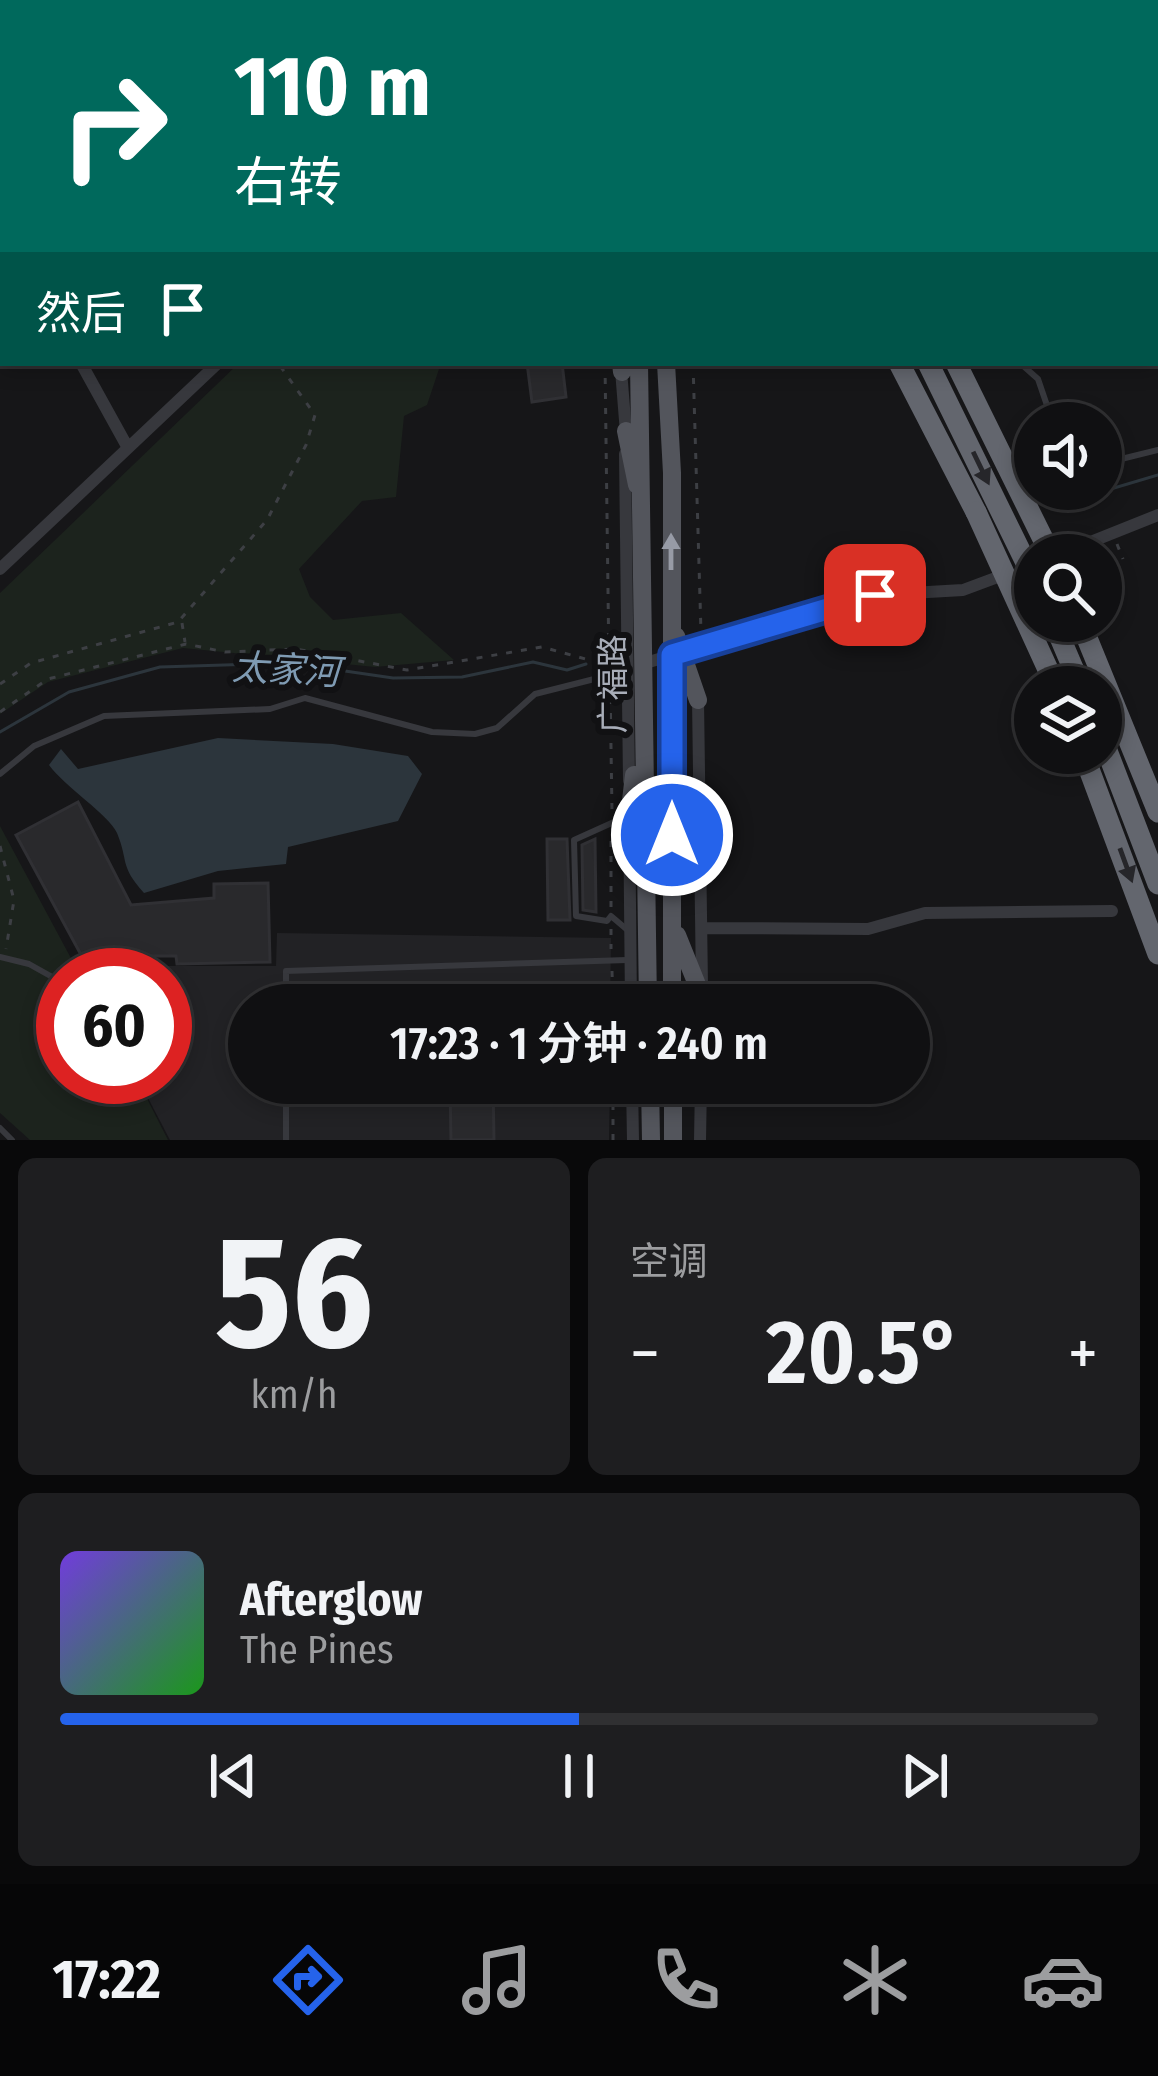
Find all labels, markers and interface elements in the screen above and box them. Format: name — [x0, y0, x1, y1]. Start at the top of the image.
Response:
text: 110 m — [234, 36, 431, 137]
icon: right — [36, 48, 192, 204]
text: 右转 — [234, 151, 342, 215]
icon: arrive — [150, 276, 216, 342]
text: 然后 — [36, 287, 126, 341]
map controls — [1014, 402, 1122, 774]
button: sound — [1014, 402, 1122, 510]
one-way arrow — [971, 450, 991, 485]
one-way arrow — [661, 532, 681, 570]
button: search — [1014, 534, 1122, 642]
pin — [824, 544, 926, 646]
icon: arrive — [842, 562, 908, 628]
street label: 广福路 — [593, 635, 633, 734]
water label: 太家河 — [231, 645, 347, 695]
button: layers — [1014, 666, 1122, 774]
position arrow — [609, 772, 735, 898]
one-way arrow — [1118, 847, 1136, 883]
speed limit sign: 60 — [36, 948, 192, 1104]
text: 17:23 · 1 分钟 · 240 m — [390, 1017, 768, 1071]
text: 56 — [215, 1200, 373, 1387]
text: 空调 — [630, 1239, 708, 1285]
text: 20.5° — [766, 1299, 962, 1407]
text: − — [630, 1314, 660, 1393]
text: + — [1068, 1314, 1098, 1393]
text: km/h — [251, 1372, 337, 1418]
text: Afterglow — [240, 1573, 422, 1627]
text: The Pines — [240, 1627, 394, 1673]
icon: previous — [200, 1743, 266, 1809]
icon: pause — [546, 1743, 612, 1809]
icon: next — [892, 1743, 958, 1809]
icon: directions — [266, 1938, 350, 2022]
icon: music — [455, 1938, 539, 2022]
icon: phone — [644, 1938, 728, 2022]
icon: climate — [833, 1938, 917, 2022]
icon: car — [1021, 1938, 1105, 2022]
text: 17:22 — [52, 1948, 161, 2012]

